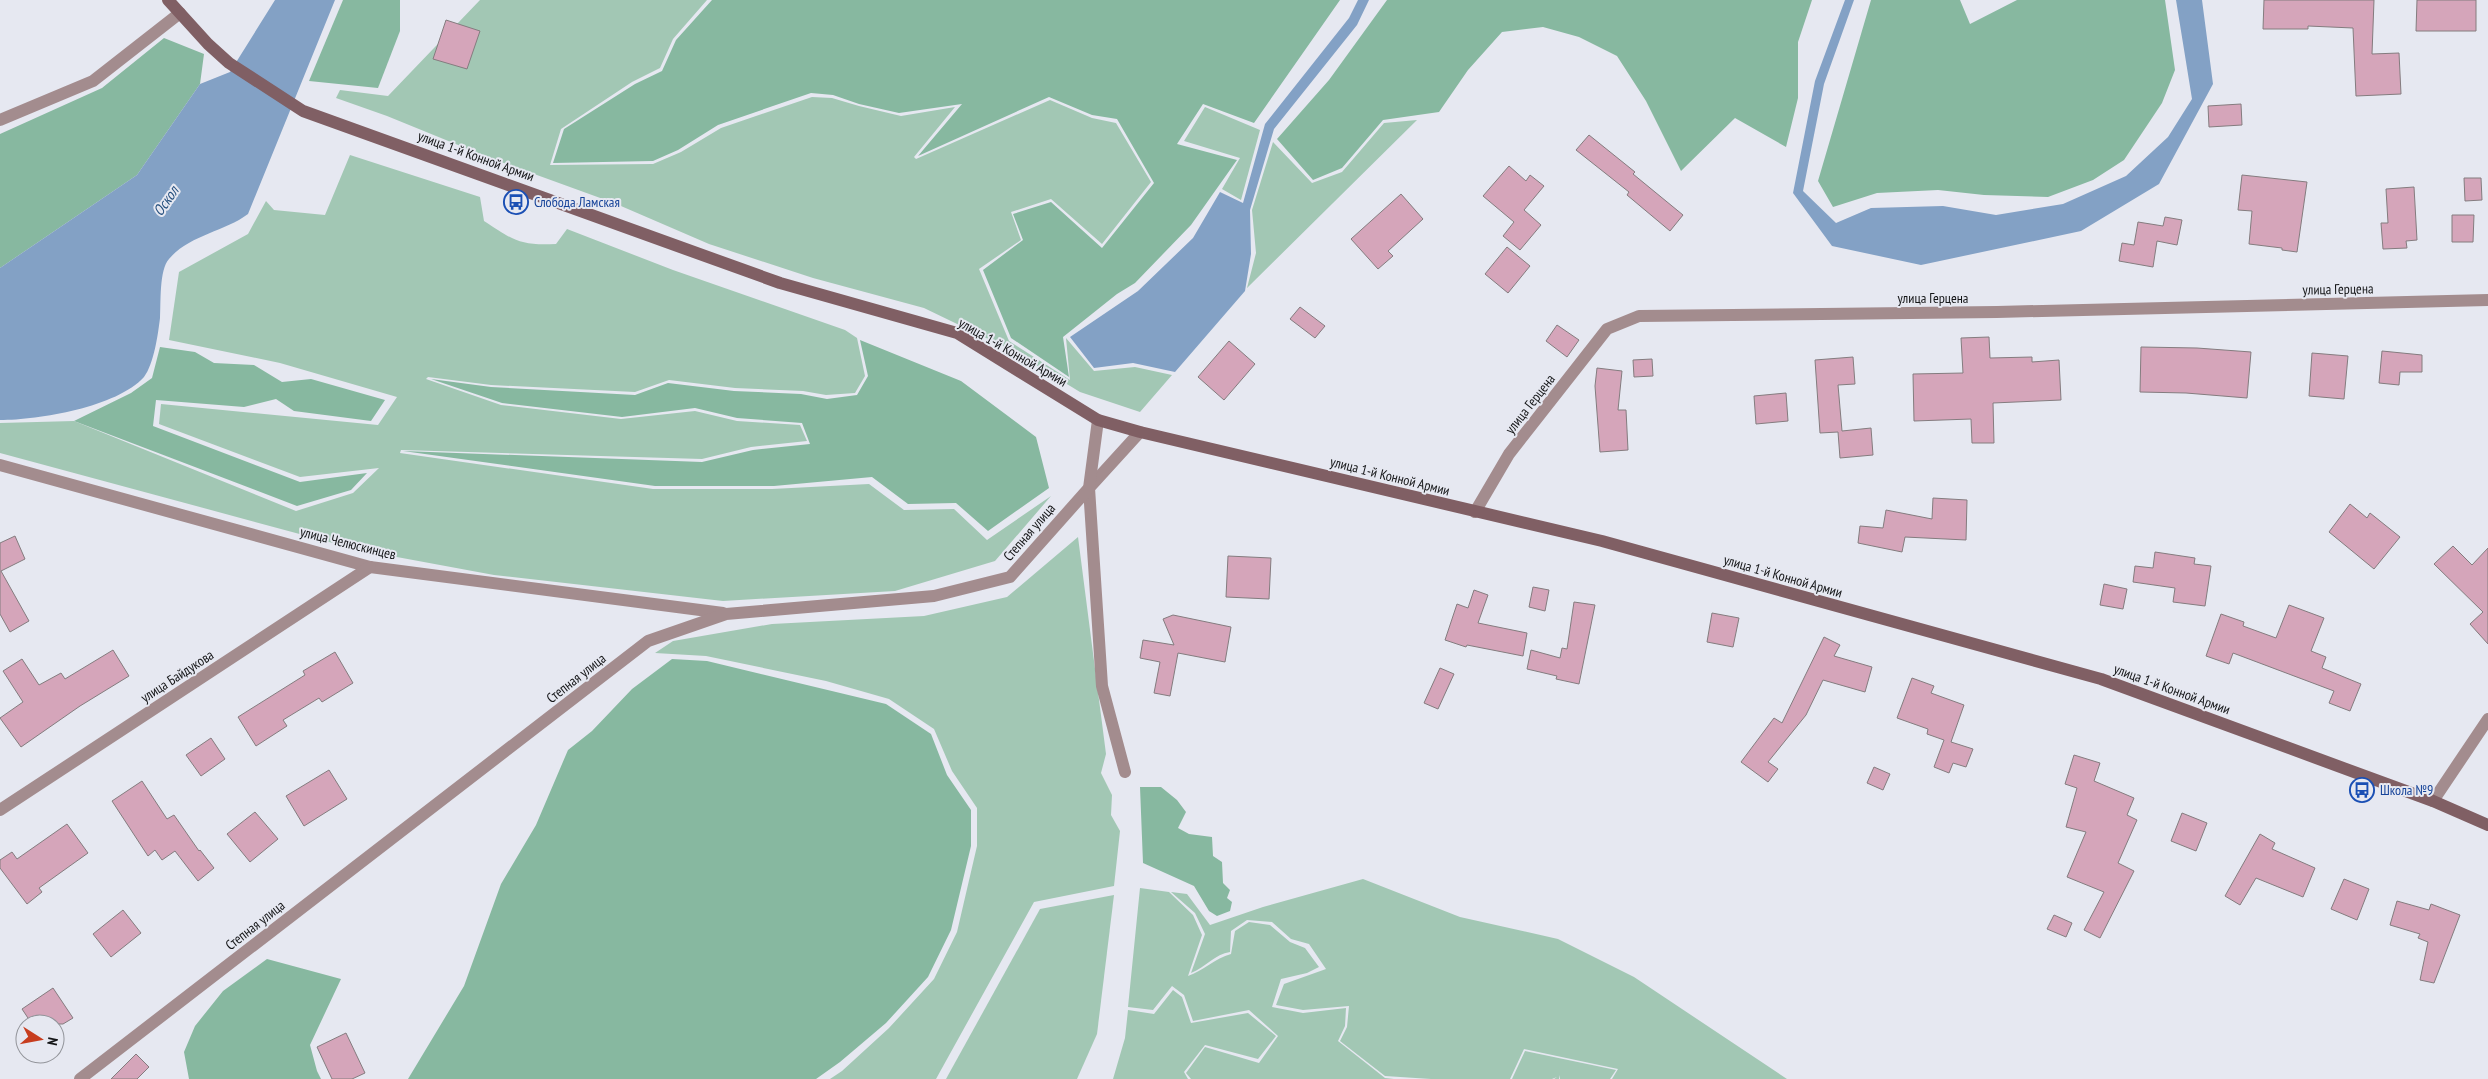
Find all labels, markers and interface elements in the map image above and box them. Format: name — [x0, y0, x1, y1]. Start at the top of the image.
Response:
street label: улица 1-й Конной Армии — [415, 127, 537, 185]
water label: Оскол — [149, 181, 184, 219]
bus stop icon: Слобода Ламская — [503, 189, 529, 215]
place label: Слобода Ламская — [534, 193, 620, 211]
street label: улица Герцена — [2302, 279, 2374, 299]
street label: улица Герцена — [1898, 289, 1968, 307]
street label: улица 1-й Конной Армии — [955, 314, 1071, 390]
street label: улица Герцена — [1501, 371, 1559, 437]
street label: улица 1-й Конной Армии — [1328, 452, 1452, 500]
street label: Степная улица — [999, 499, 1059, 565]
street label: улица Челюскинцев — [298, 522, 398, 564]
street label: улица 1-й Конной Армии — [1722, 550, 1844, 602]
street label: улица Байдукова — [137, 646, 217, 706]
street label: Степная улица — [543, 649, 609, 707]
street label: улица 1-й Конной Армии — [2111, 660, 2233, 718]
bus stop icon: Школа №9 — [2349, 777, 2375, 803]
place label: Школа №9 — [2380, 781, 2433, 799]
street label: Степная улица — [222, 896, 288, 954]
north arrow — [15, 1014, 65, 1064]
text: N — [43, 1036, 62, 1047]

